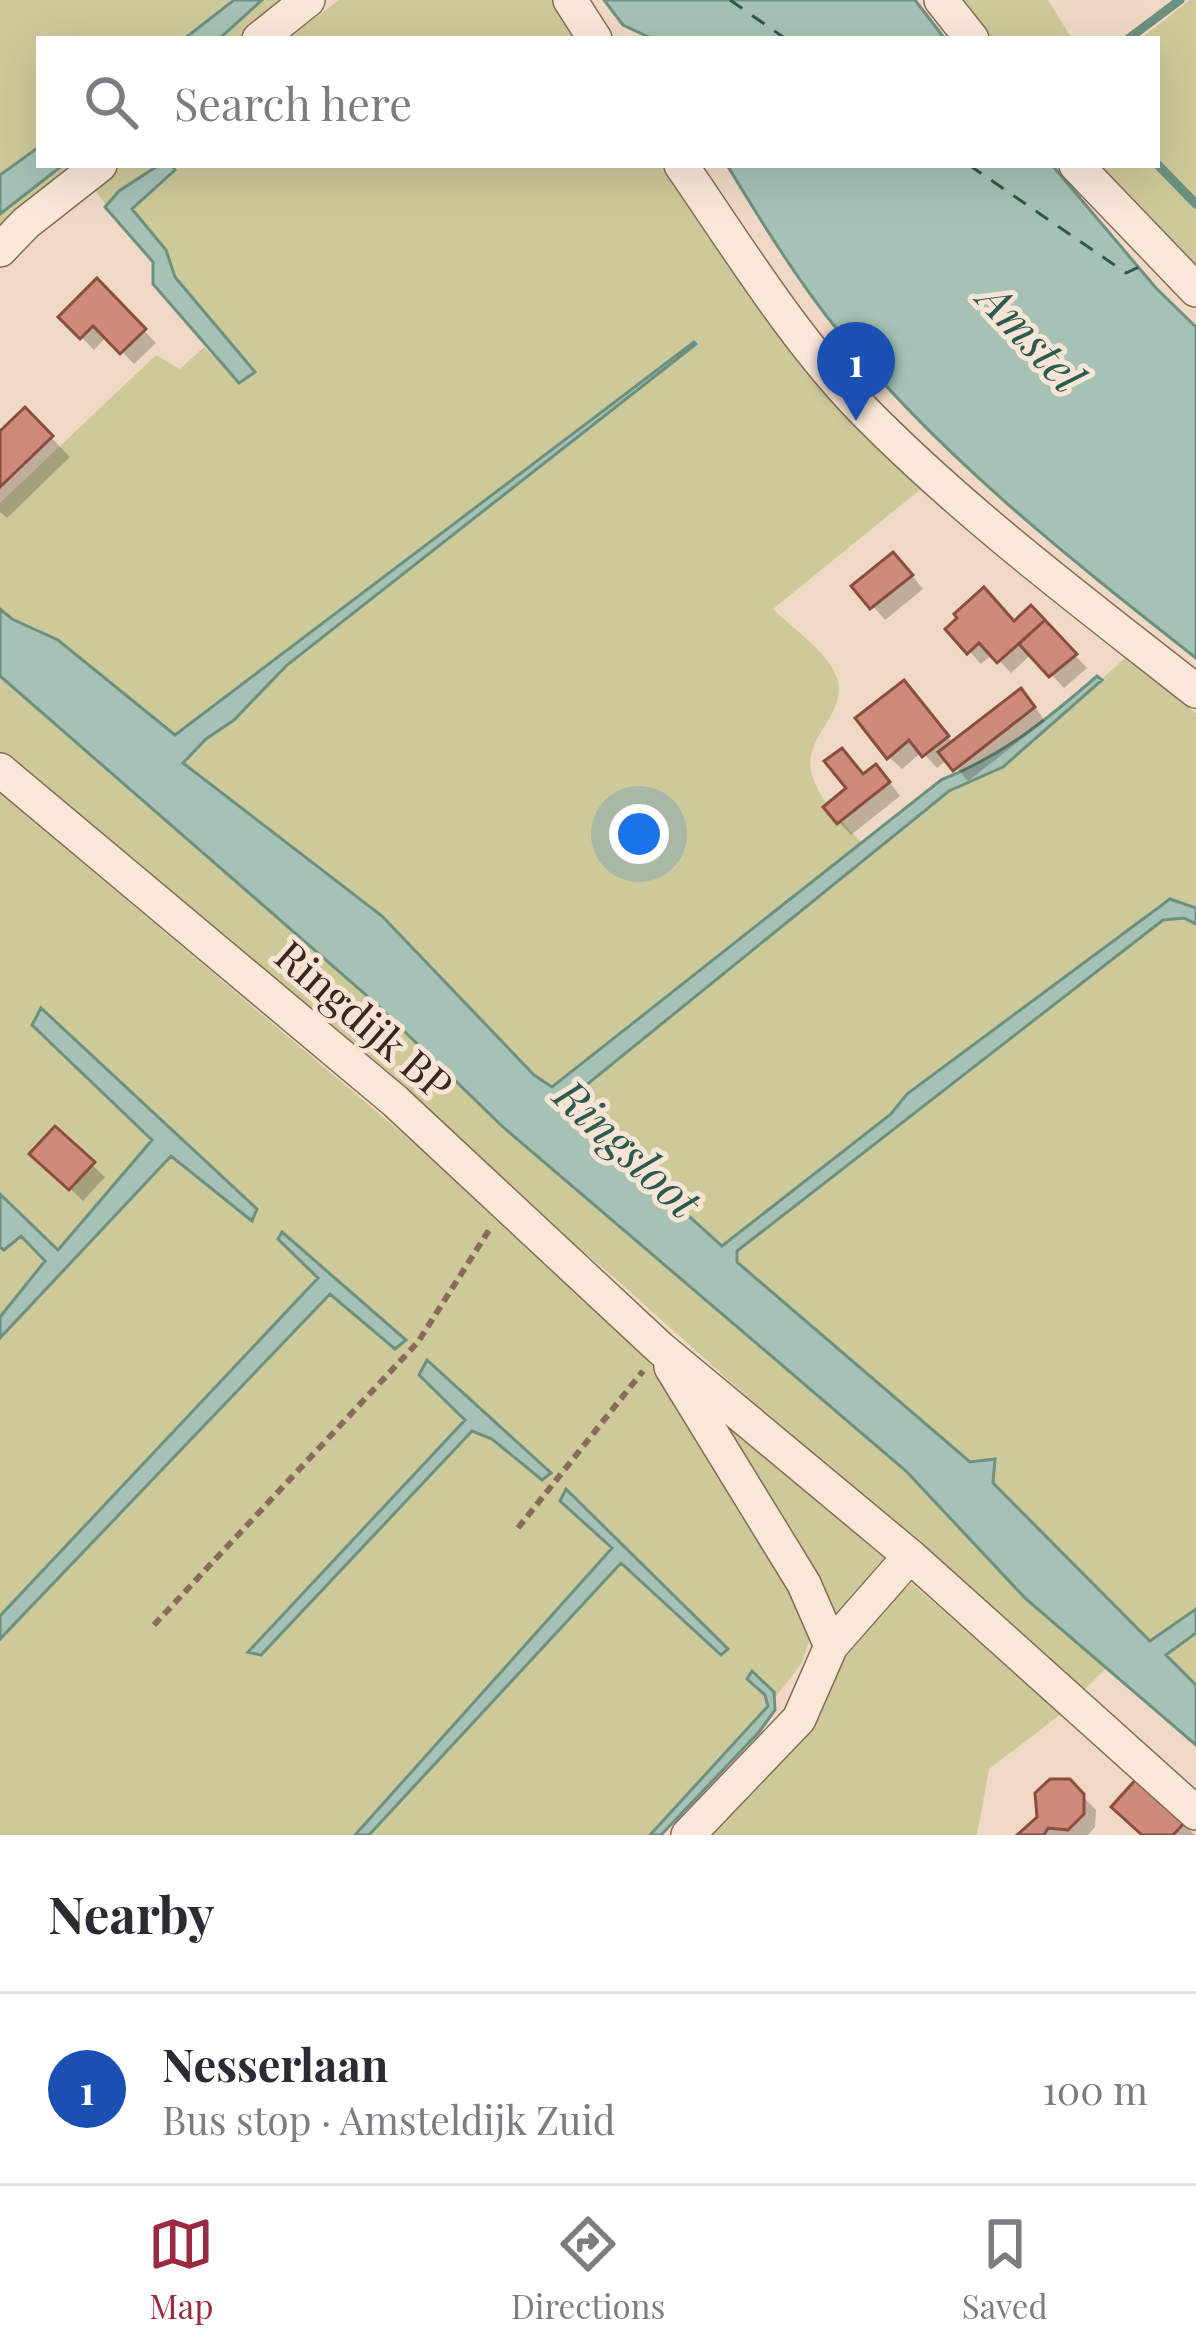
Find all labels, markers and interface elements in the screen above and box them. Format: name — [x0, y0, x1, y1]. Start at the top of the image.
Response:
search box — [36, 36, 1160, 168]
icon: search — [78, 69, 144, 135]
text: Search here — [174, 72, 412, 132]
water label: Amstel — [964, 266, 1100, 405]
pin: 1 — [817, 322, 895, 421]
your location — [609, 804, 669, 864]
street label: Ringdijk BP — [265, 927, 465, 1111]
water label: Ringsloot — [542, 1063, 716, 1231]
text: Nearby — [48, 1879, 214, 1947]
text: Nesserlaan — [162, 2033, 388, 2093]
text: 1 — [80, 2063, 94, 2115]
text: 100 m — [1042, 2063, 1148, 2115]
text: Bus stop · Amsteldijk Zuid — [162, 2093, 616, 2145]
tab: Map — [148, 2211, 214, 2327]
tab: Directions — [511, 2211, 665, 2327]
tab: Saved — [962, 2211, 1048, 2327]

